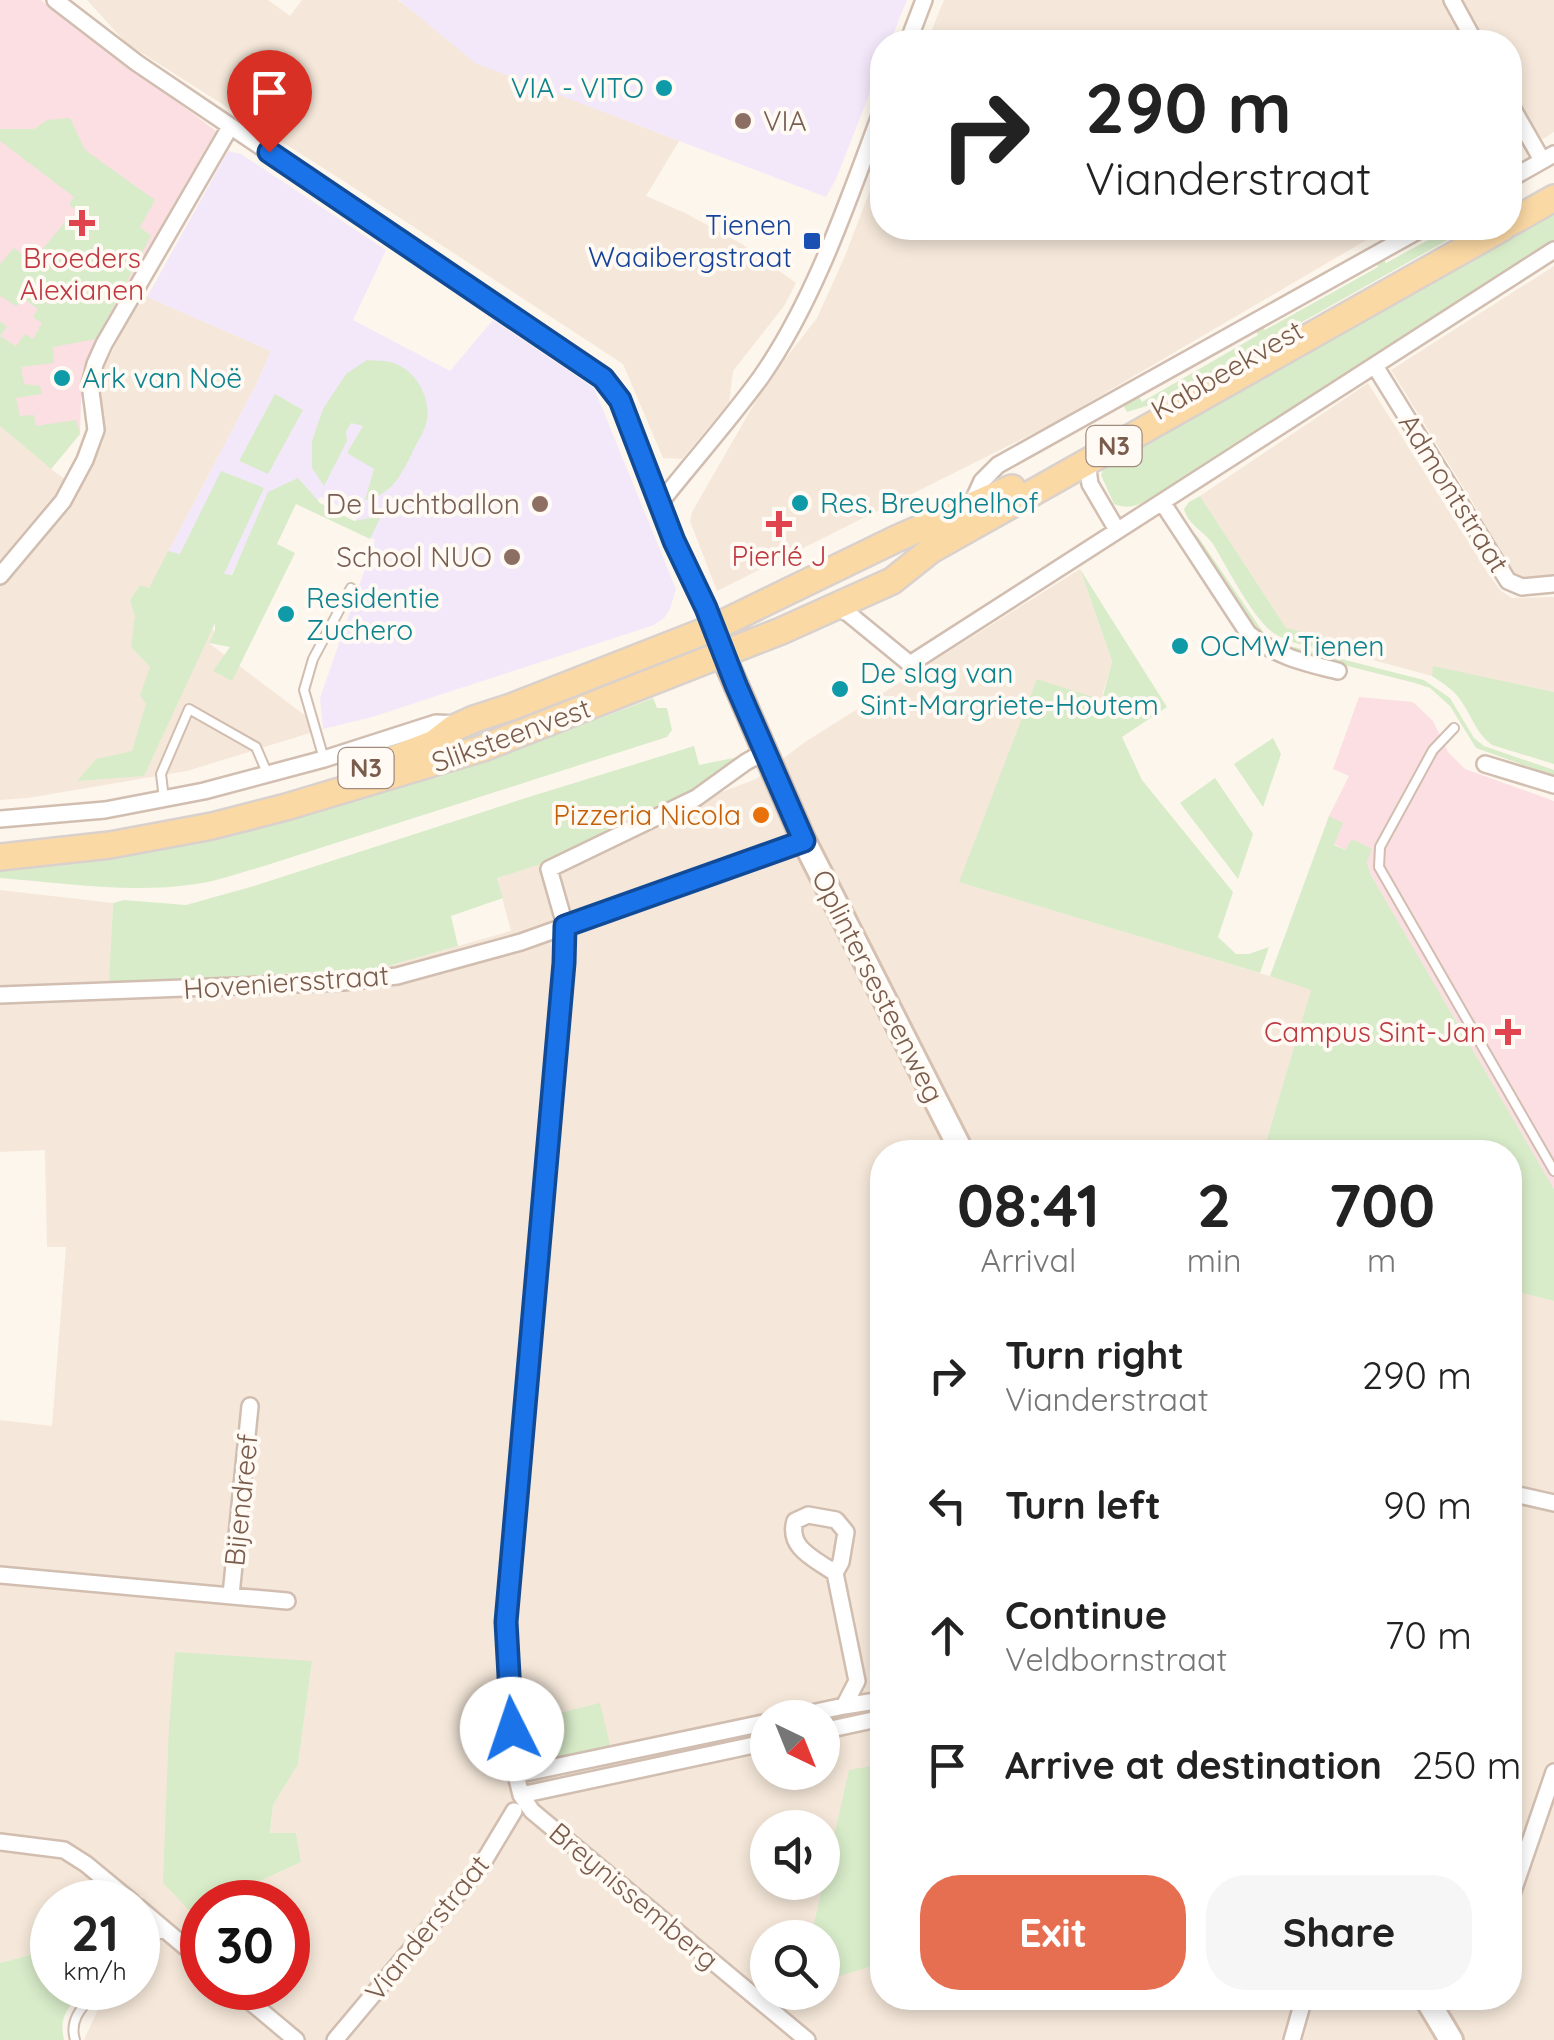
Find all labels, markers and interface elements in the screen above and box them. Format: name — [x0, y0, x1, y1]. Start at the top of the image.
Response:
pin — [227, 50, 312, 153]
text: 290 m — [1085, 63, 1292, 151]
icon: arrive — [242, 65, 297, 120]
place label: VIA - VITO — [511, 70, 644, 105]
icon: right — [920, 70, 1050, 200]
marker: VIA - VITO — [653, 77, 675, 99]
place label: VIA — [763, 103, 807, 138]
marker: VIA — [732, 110, 754, 132]
text: Vianderstraat — [1085, 150, 1371, 206]
place label: Tienen Waaibergstraat — [588, 207, 792, 274]
marker: Broeders Alexianen — [69, 210, 95, 236]
marker: Tienen Waaibergstraat — [801, 230, 823, 252]
place label: Broeders Alexianen — [20, 240, 144, 307]
street label: Kabbeekvest — [1145, 312, 1309, 427]
place label: Ark van Noë — [82, 360, 242, 395]
marker: Ark van Noë — [51, 367, 73, 389]
street label: Admontstraat — [1392, 407, 1517, 579]
road number: N3 — [1086, 426, 1142, 466]
place label: Res. Breughelhof — [820, 485, 1039, 520]
place label: De Luchtballon — [326, 486, 520, 521]
marker: Res. Breughelhof — [789, 492, 811, 514]
marker: De Luchtballon — [529, 493, 551, 515]
marker: Pierlé J — [768, 513, 790, 535]
place label: Pierlé J — [732, 538, 826, 573]
place label: School NUO — [336, 539, 492, 574]
marker: School NUO — [501, 546, 523, 568]
place label: Residentie Zuchero — [306, 580, 440, 647]
marker: Residentie Zuchero — [275, 603, 297, 625]
place label: OCMW Tienen — [1200, 628, 1385, 663]
marker: OCMW Tienen — [1169, 635, 1191, 657]
place label: De slag van Sint-Margriete-Houtem — [860, 655, 1159, 722]
marker: De slag van Sint-Margriete-Houtem — [829, 678, 851, 700]
street label: Sliksteenvest — [427, 690, 595, 779]
road number: N3 — [338, 748, 394, 788]
place label: Pizzeria Nicola — [553, 797, 741, 832]
marker: Pizzeria Nicola — [750, 804, 772, 826]
street label: Oplintersesteenweg — [805, 864, 952, 1108]
street label: Hoveniersstraat — [182, 957, 390, 1006]
place label: Campus Sint-Jan — [1264, 1014, 1486, 1049]
marker: Campus Sint-Jan — [1495, 1019, 1521, 1045]
text: 08:41 — [957, 1167, 1100, 1242]
text: 2 — [1197, 1167, 1231, 1242]
text: 700 — [1328, 1167, 1435, 1242]
text: Arrival — [981, 1240, 1076, 1280]
text: min — [1187, 1240, 1241, 1280]
text: m — [1367, 1240, 1396, 1280]
text: Turn right — [1005, 1331, 1184, 1379]
icon: right — [920, 1348, 975, 1403]
text: 290 m — [1362, 1351, 1472, 1399]
text: Vianderstraat — [1005, 1379, 1209, 1419]
street label: Bijendreef — [216, 1432, 265, 1568]
icon: left — [920, 1478, 975, 1533]
text: Turn left — [1005, 1481, 1161, 1529]
text: 90 m — [1383, 1481, 1472, 1529]
text: Continue — [1005, 1591, 1167, 1639]
icon: ahead — [920, 1608, 975, 1663]
text: 70 m — [1385, 1611, 1472, 1659]
text: Veldbornstraat — [1005, 1639, 1227, 1679]
position arrow — [460, 1677, 564, 1781]
north arrow — [750, 1700, 840, 1790]
map controls — [750, 1700, 840, 2010]
icon: arrive — [920, 1738, 975, 1793]
text: Arrive at destination — [1005, 1741, 1382, 1789]
text: 250 m — [1412, 1741, 1521, 1789]
button: sound — [750, 1810, 840, 1900]
street label: Breynissemberg — [542, 1815, 726, 1977]
street label: Vianderstraat — [357, 1847, 496, 2008]
button: Exit — [920, 1875, 1186, 1990]
button: Share — [1206, 1875, 1472, 1990]
speed limit sign: 30 — [180, 1880, 310, 2010]
text: 21 — [71, 1901, 119, 1964]
button: search — [750, 1920, 840, 2010]
text: km/h — [63, 1955, 127, 1986]

